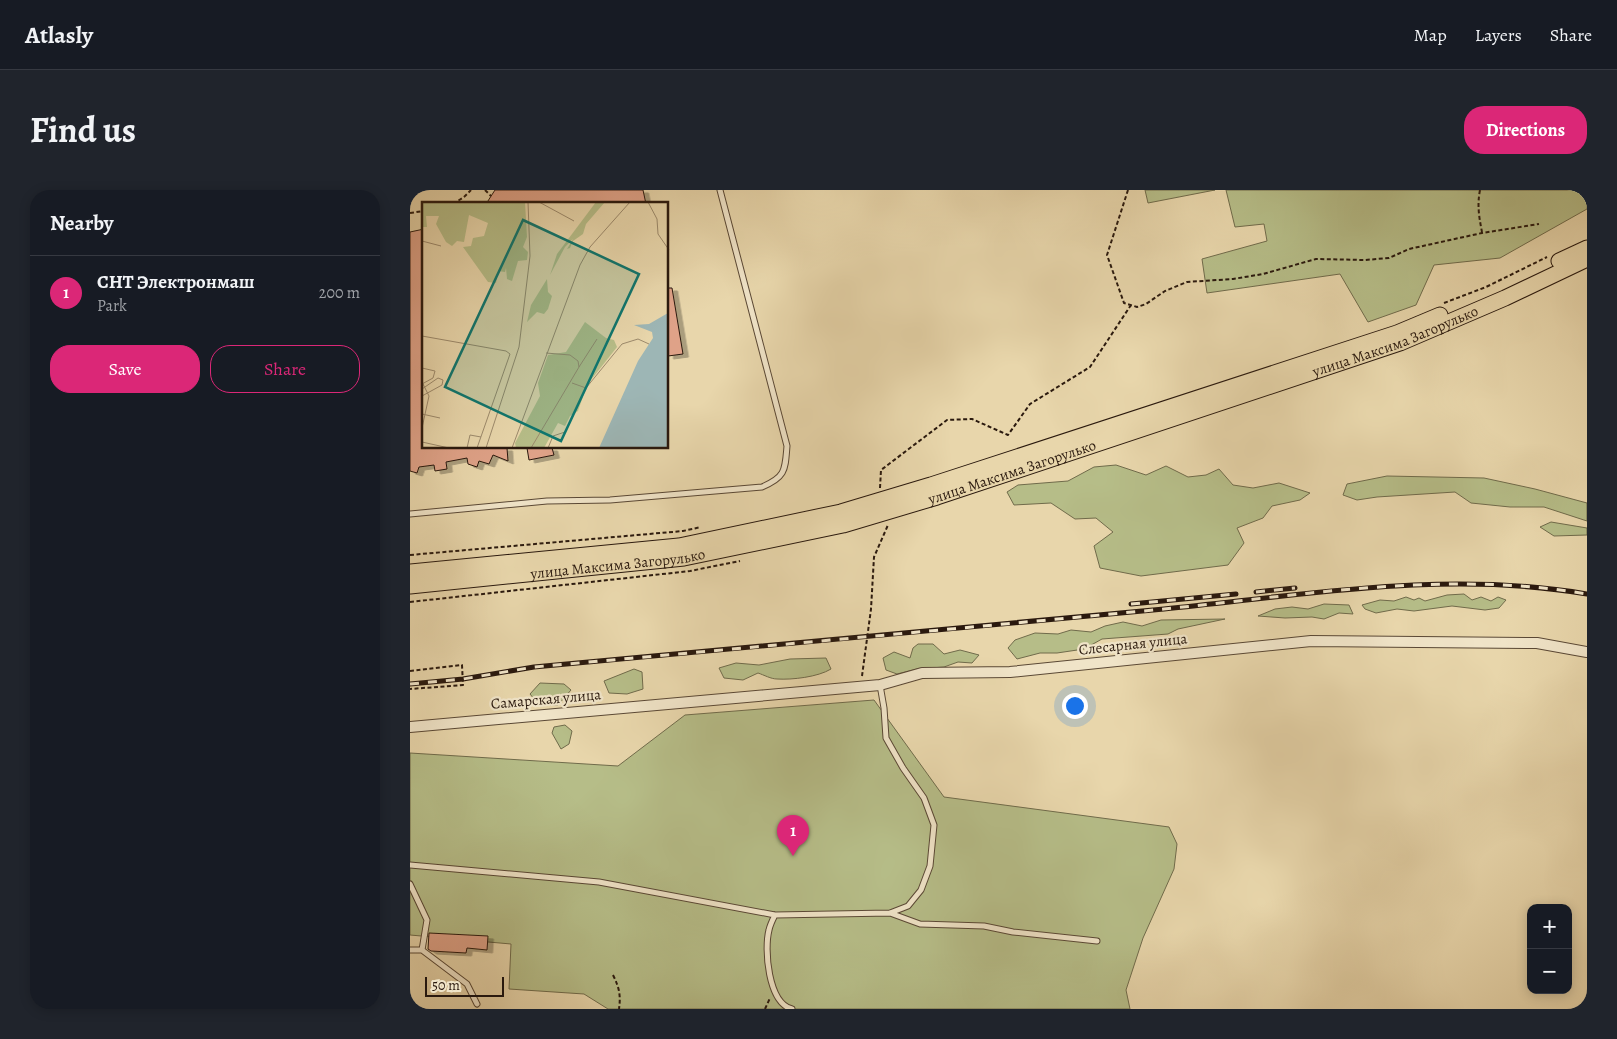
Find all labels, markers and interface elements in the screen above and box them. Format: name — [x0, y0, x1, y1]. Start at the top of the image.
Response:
text: Atlasly — [25, 19, 93, 51]
text: Map — [1414, 23, 1447, 47]
text: Layers — [1475, 23, 1522, 47]
text: Share — [1550, 23, 1592, 47]
text: Find us — [30, 106, 136, 154]
button: Directions — [1464, 106, 1587, 154]
inset map — [422, 202, 669, 449]
text: Nearby — [50, 209, 113, 237]
text: СНТ Электронмаш — [97, 269, 255, 295]
text: 1 — [63, 282, 69, 304]
text: 200 m — [319, 282, 360, 304]
text: Park — [97, 295, 127, 317]
street label: улица Максима Загорулько — [1309, 301, 1481, 382]
button: Save — [50, 345, 200, 393]
button: Share — [210, 345, 360, 393]
street label: улица Максима Загорулько — [925, 435, 1099, 509]
street label: улица Максима Загорулько — [528, 544, 707, 584]
street label: Слесарная улица — [1078, 628, 1188, 660]
street label: Самарская улица — [490, 684, 602, 714]
your location — [1062, 693, 1088, 719]
pin: 1 — [777, 815, 809, 856]
map controls — [1527, 904, 1572, 994]
button: + — [1527, 904, 1572, 949]
button: − — [1527, 949, 1572, 994]
scale bar — [425, 974, 504, 997]
text: 50 m — [432, 976, 460, 995]

